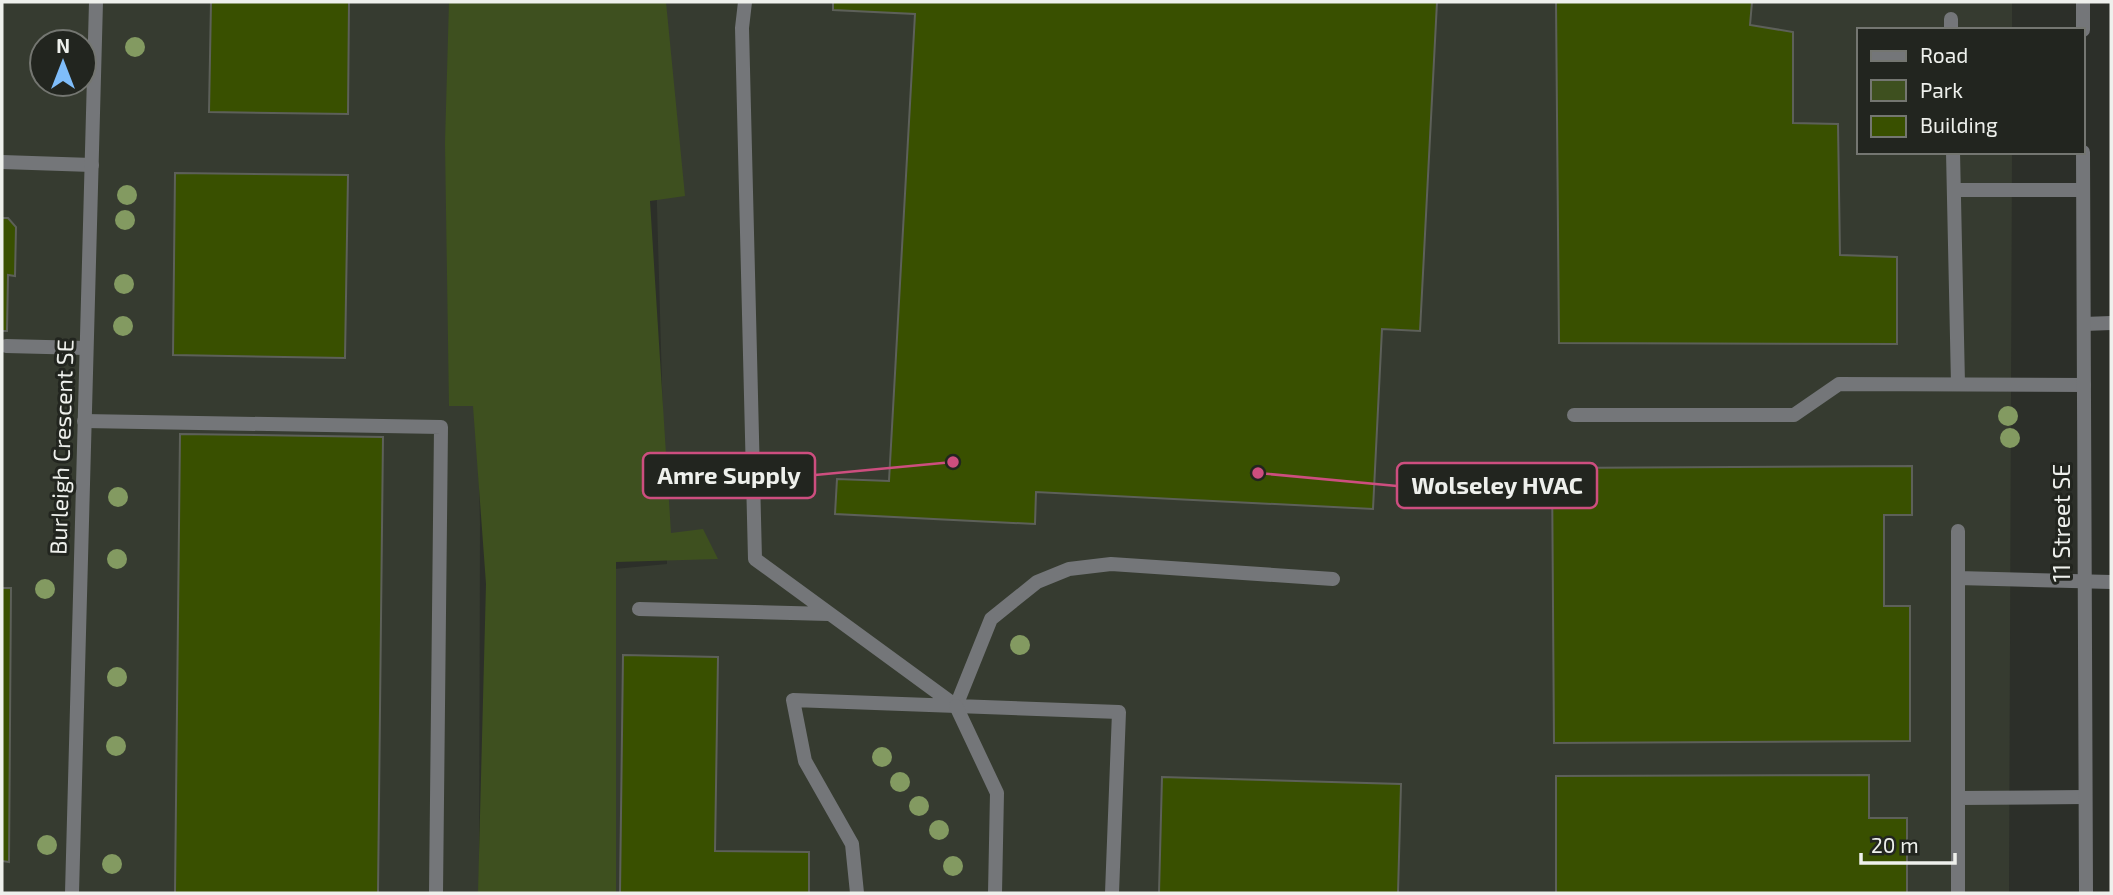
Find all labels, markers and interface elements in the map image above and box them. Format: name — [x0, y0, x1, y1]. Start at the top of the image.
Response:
north arrow — [28, 28, 98, 98]
legend — [1857, 28, 2085, 154]
text: N — [56, 34, 70, 57]
text: Road — [1920, 42, 1968, 67]
text: Park — [1920, 77, 1963, 102]
text: Building — [1920, 112, 1998, 137]
street label: Burleigh Crescent SE — [43, 339, 79, 555]
callout: Amre Supply — [643, 453, 815, 498]
text: Amre Supply — [657, 460, 801, 489]
callout: Wolseley HVAC — [1397, 463, 1597, 508]
street label: 11 Street SE — [2047, 464, 2075, 582]
text: Wolseley HVAC — [1411, 470, 1583, 499]
scale bar — [1861, 822, 1955, 866]
text: 20 m — [1871, 832, 1919, 857]

